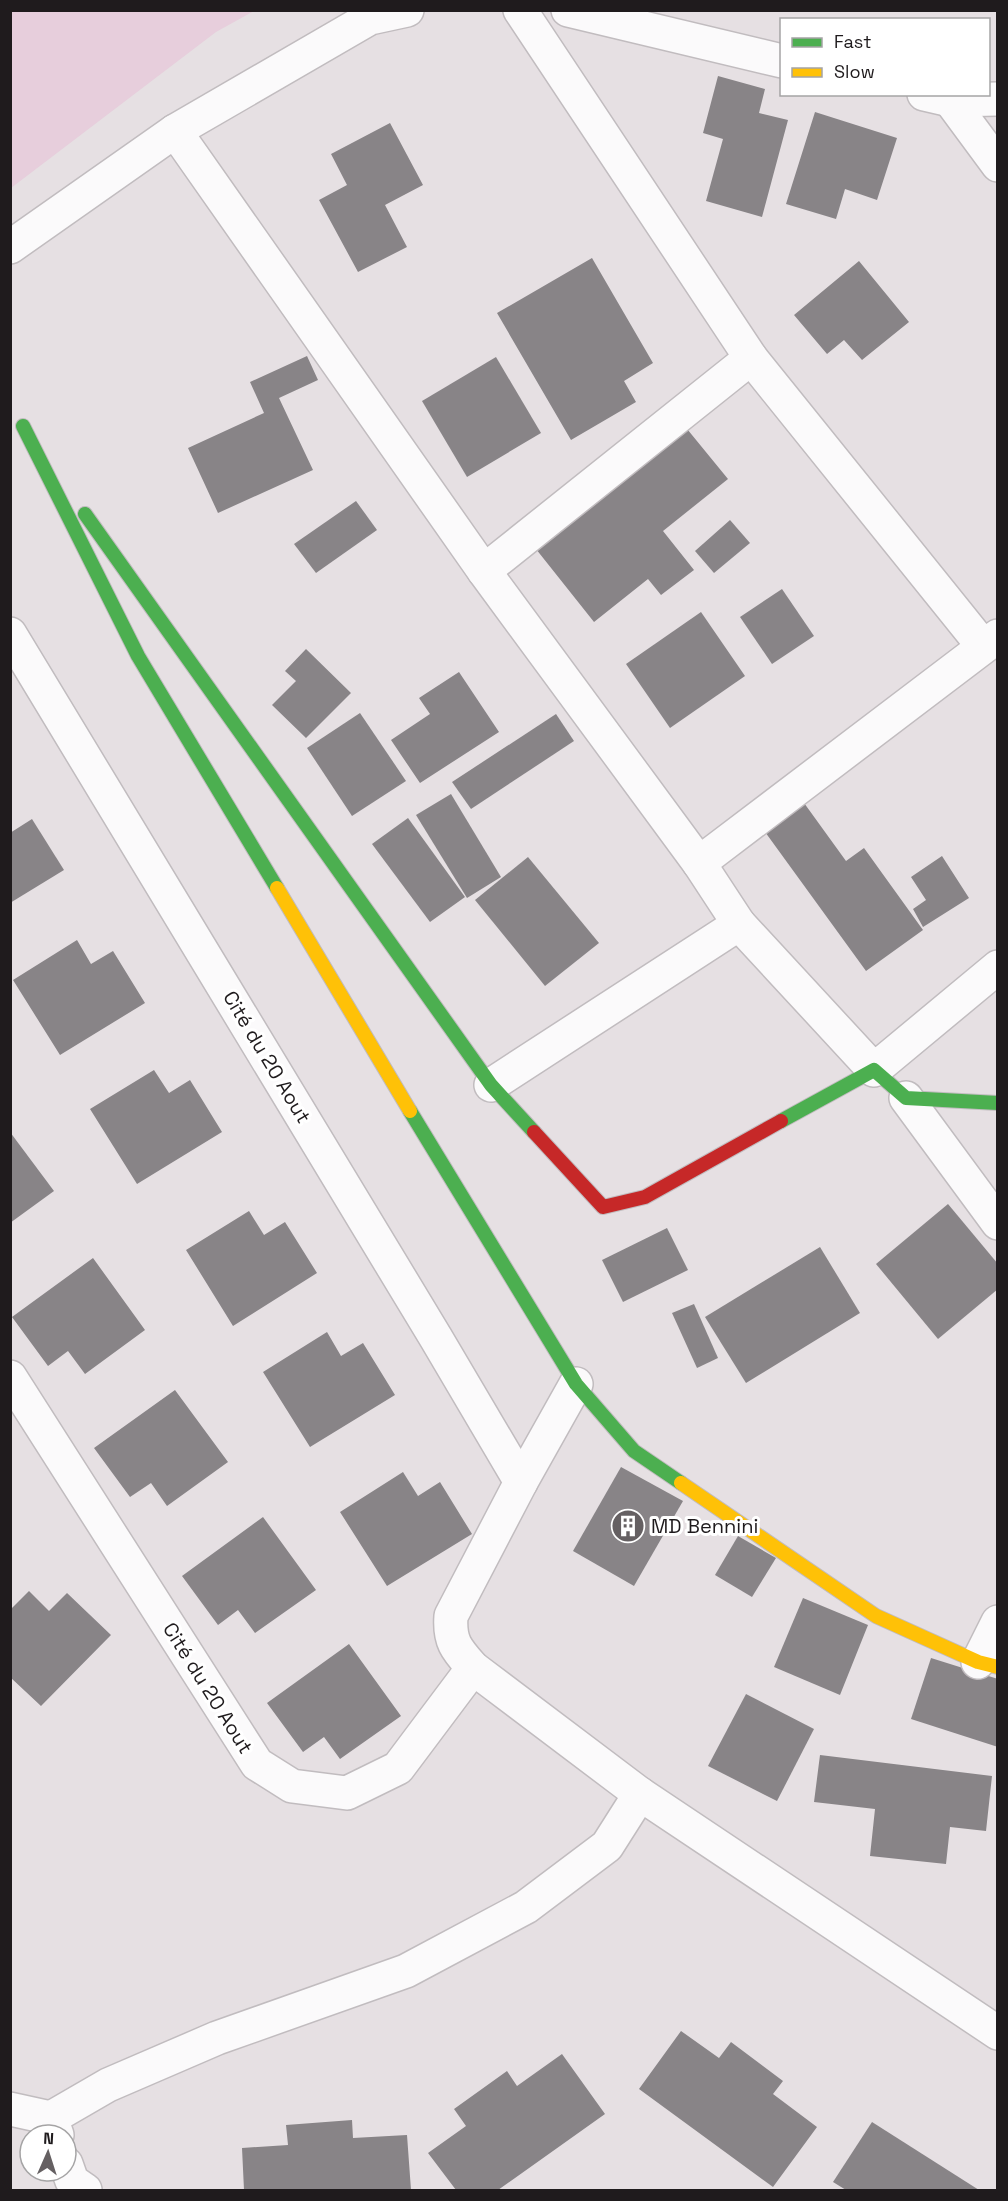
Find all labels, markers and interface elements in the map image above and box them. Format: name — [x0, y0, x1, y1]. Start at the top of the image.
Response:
legend — [780, 18, 990, 96]
text: Fast — [834, 30, 871, 53]
text: Slow — [834, 60, 875, 83]
street label: Cité du 20 Aout — [217, 986, 317, 1128]
building icon: MD Bennini — [610, 1508, 646, 1544]
place label: MD Bennini — [651, 1513, 758, 1539]
street label: Cité du 20 Aout — [157, 1618, 259, 1758]
north arrow — [18, 2123, 78, 2183]
text: N — [43, 2128, 55, 2149]

